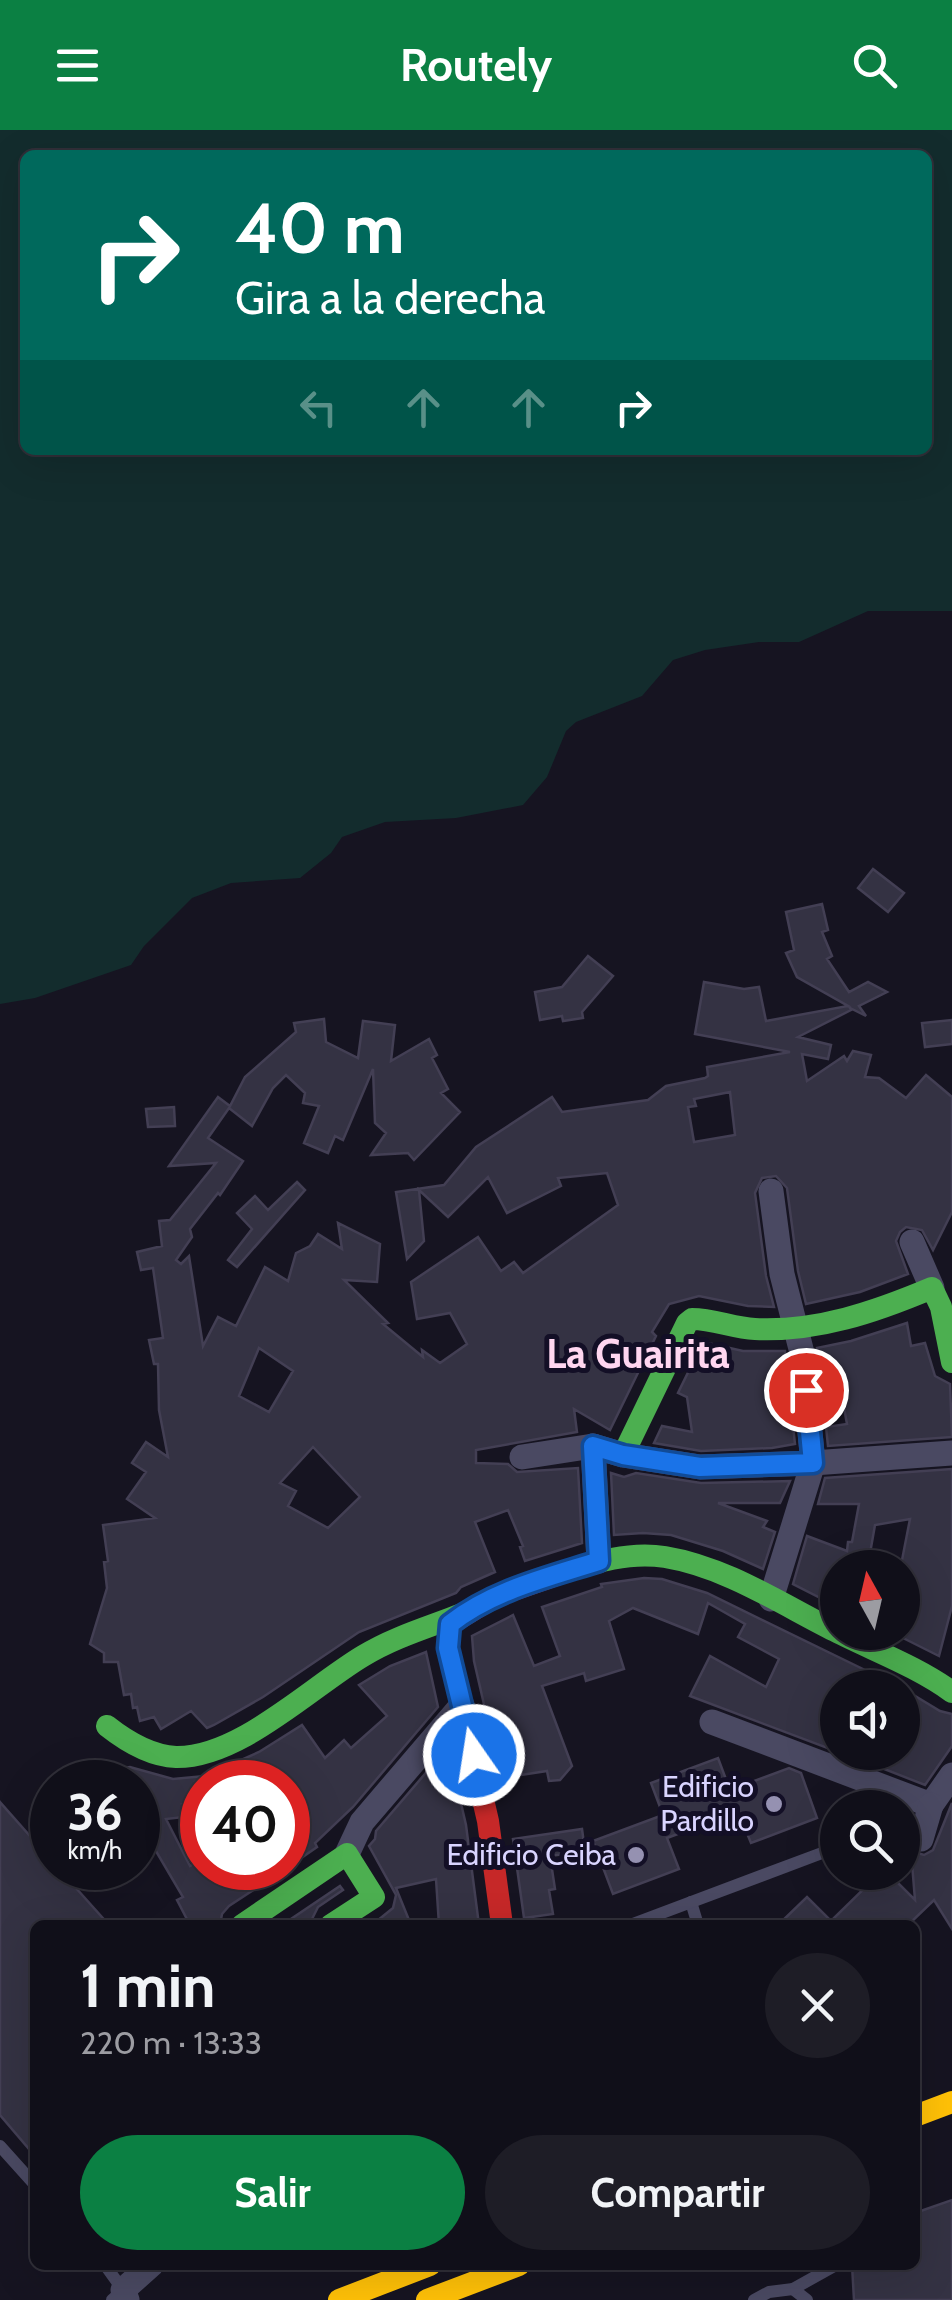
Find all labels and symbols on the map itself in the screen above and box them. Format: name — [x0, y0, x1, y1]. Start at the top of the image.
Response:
district label: La Guairita — [546, 1329, 730, 1378]
pin — [764, 1348, 849, 1433]
north arrow — [820, 1550, 920, 1650]
position arrow — [422, 1703, 526, 1807]
speed limit sign: 40 — [180, 1760, 310, 1890]
place label: Edificio Pardillo — [660, 1768, 754, 1839]
marker: Edificio Pardillo — [763, 1793, 785, 1815]
place label: Edificio Ceiba — [446, 1836, 617, 1873]
marker: Edificio Ceiba — [625, 1844, 647, 1866]

